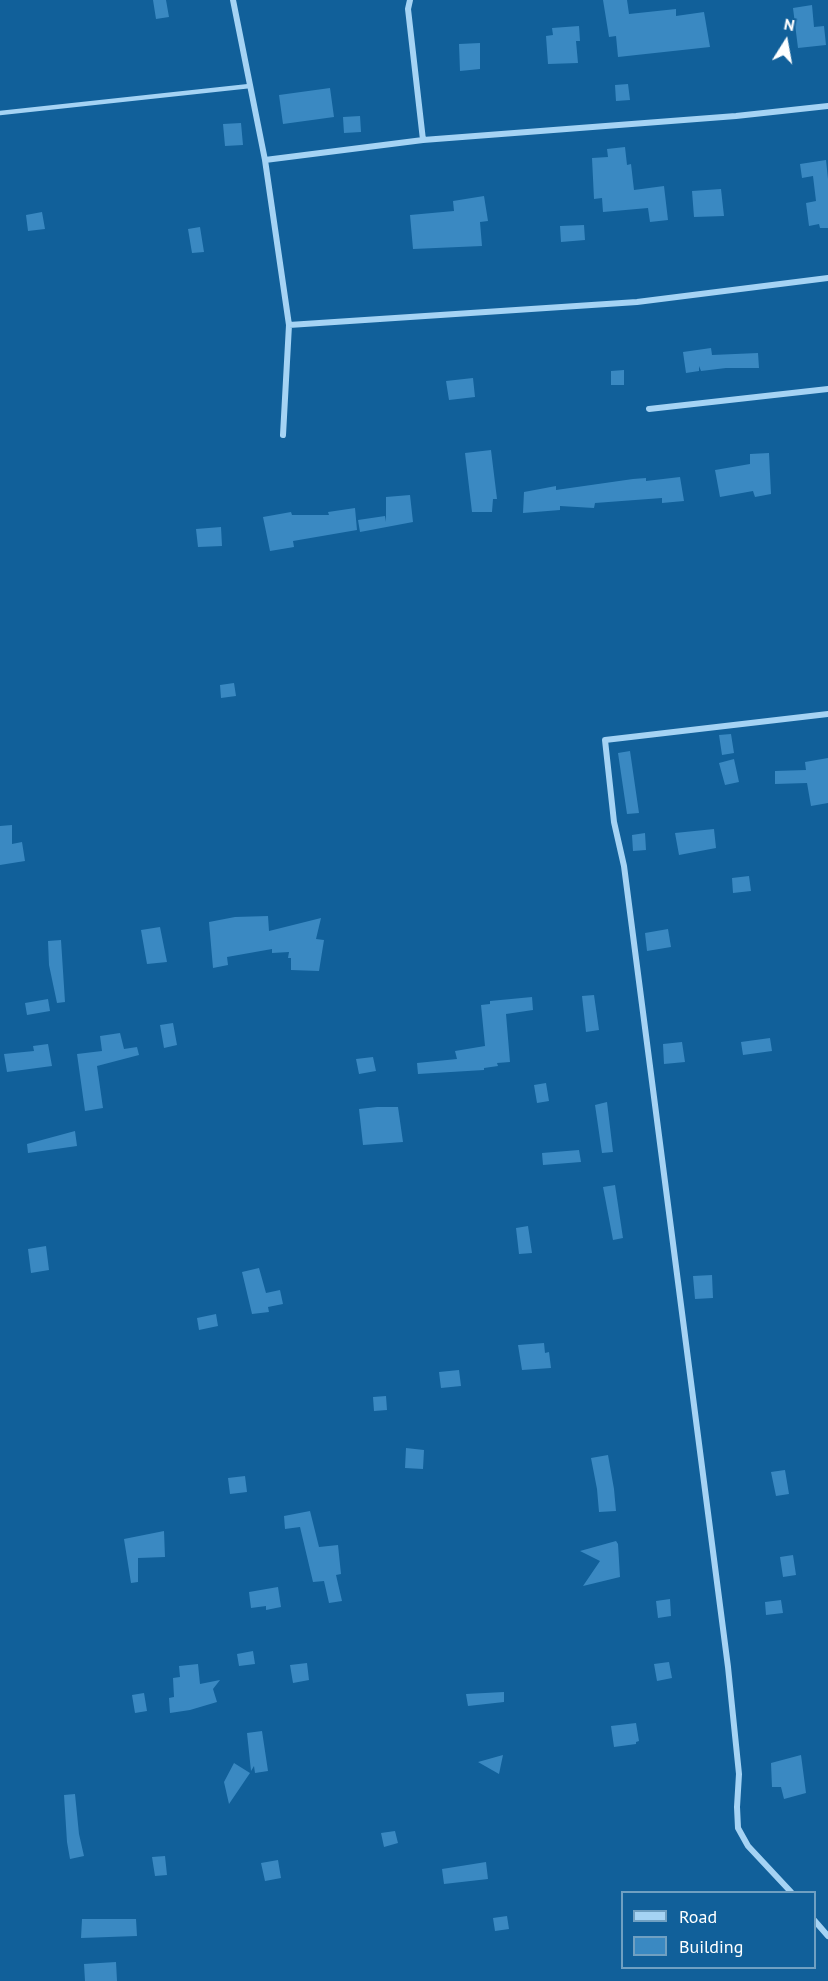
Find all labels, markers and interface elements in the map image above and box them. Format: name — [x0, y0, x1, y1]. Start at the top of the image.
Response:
north arrow — [756, 12, 816, 72]
text: N — [782, 14, 796, 35]
legend — [621, 1891, 816, 1969]
text: Road — [679, 1905, 717, 1928]
text: Building — [679, 1935, 743, 1958]

